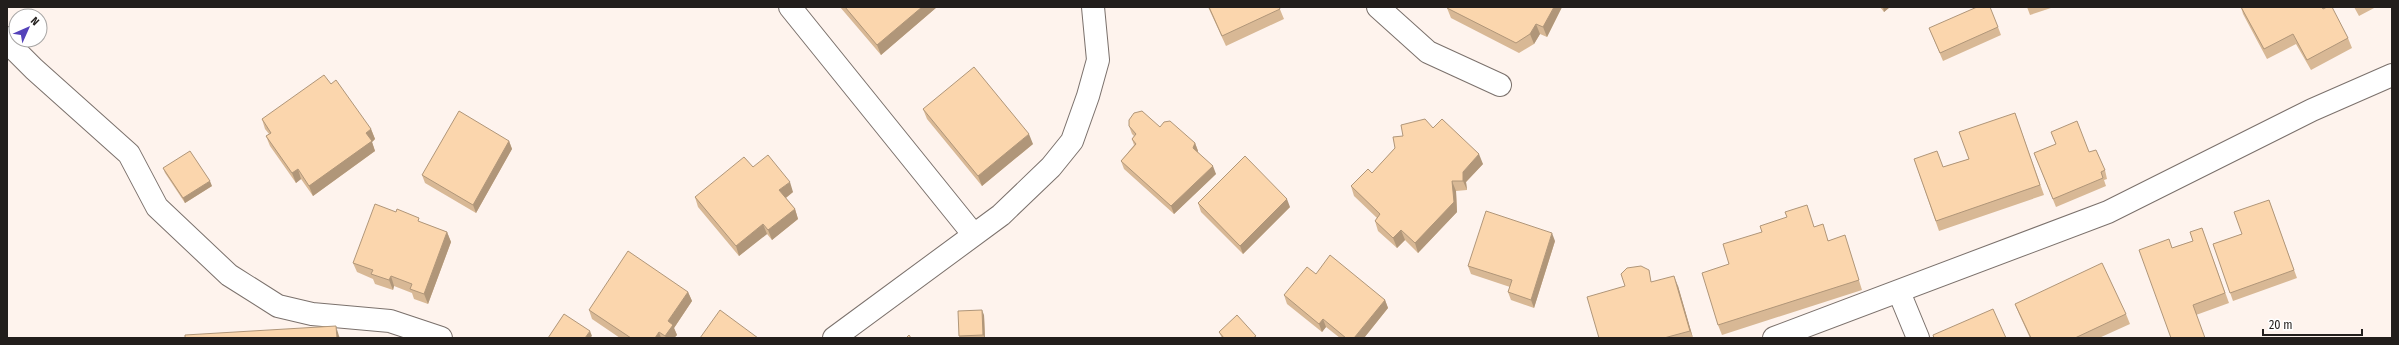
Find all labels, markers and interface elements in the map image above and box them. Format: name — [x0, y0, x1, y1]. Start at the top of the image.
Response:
north arrow — [8, 8, 48, 48]
text: N — [28, 14, 42, 28]
scale bar — [2263, 311, 2362, 337]
text: 20 m — [2269, 318, 2293, 332]

